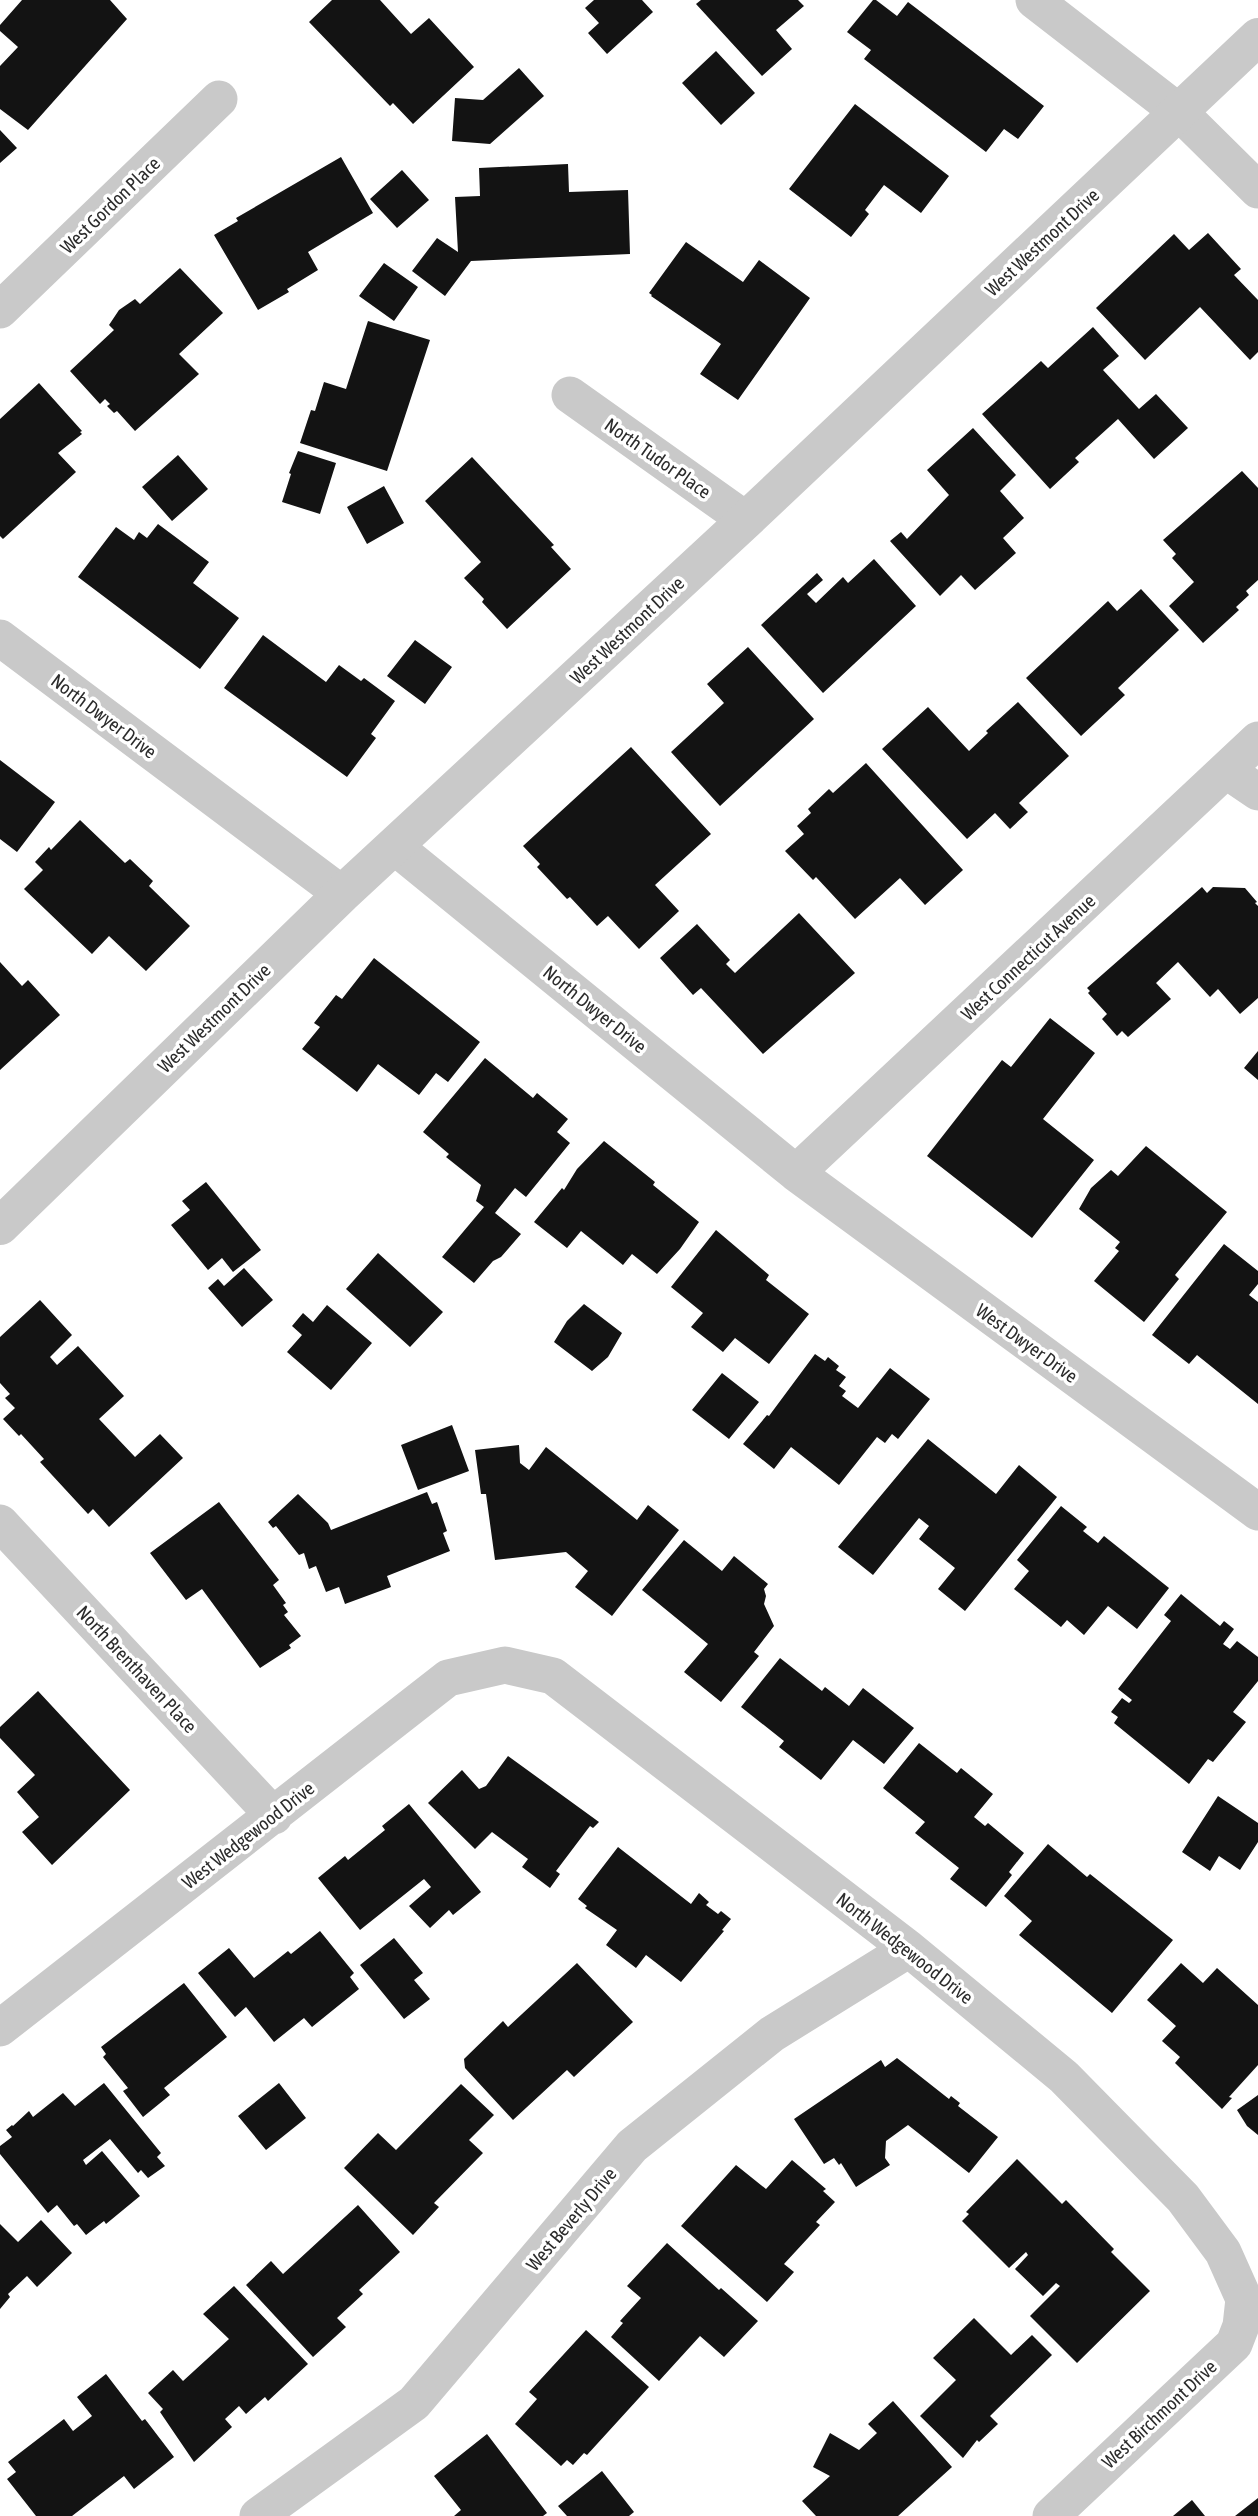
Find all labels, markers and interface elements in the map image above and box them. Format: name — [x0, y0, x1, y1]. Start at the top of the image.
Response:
street label: West Gordon Place — [56, 152, 164, 258]
street label: West Westmont Drive — [981, 184, 1103, 300]
street label: North Tudor Place — [601, 413, 715, 503]
street label: West Westmont Drive — [566, 572, 688, 688]
street label: North Dwyer Drive — [47, 669, 161, 763]
street label: West Connecticut Avenue — [957, 889, 1099, 1025]
street label: West Westmont Drive — [153, 959, 275, 1077]
street label: North Dwyer Drive — [539, 961, 651, 1057]
street label: West Dwyer Drive — [972, 1299, 1082, 1387]
street label: North Brenthaven Place — [72, 1601, 202, 1737]
street label: West Wedgewood Drive — [178, 1777, 318, 1893]
street label: North Wedgewood Drive — [832, 1888, 978, 2008]
street label: West Beverly Drive — [521, 2163, 621, 2275]
street label: West Birchmont Drive — [1097, 2355, 1221, 2473]

